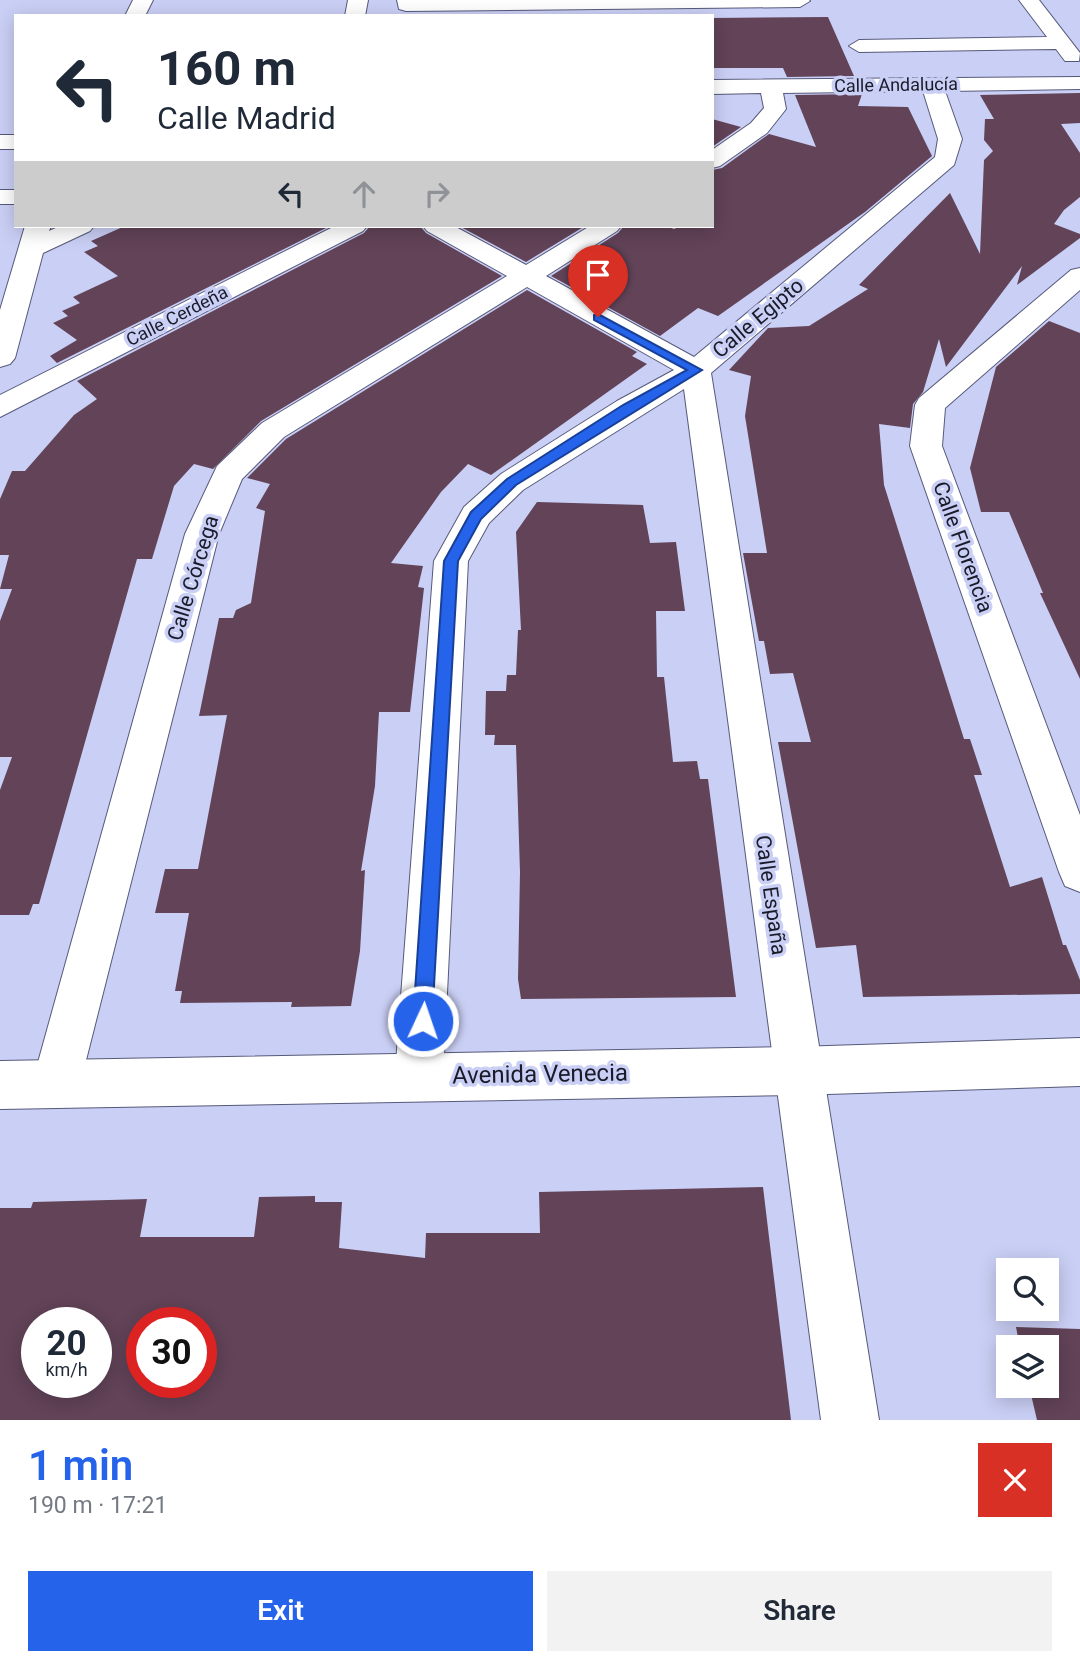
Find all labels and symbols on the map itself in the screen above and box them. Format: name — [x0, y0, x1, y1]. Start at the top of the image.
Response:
street label: Calle Andalucía — [834, 73, 958, 96]
pin — [568, 245, 628, 317]
street label: Calle Egipto — [708, 273, 808, 363]
street label: Calle Cerdeña — [123, 281, 231, 350]
street label: Calle Florencia — [928, 478, 998, 616]
street label: Calle Córcega — [163, 513, 223, 643]
street label: Calle España — [751, 834, 791, 956]
position arrow — [386, 984, 460, 1058]
street label: Avenida Venecia — [452, 1058, 628, 1090]
speed limit sign: 30 — [126, 1307, 217, 1398]

